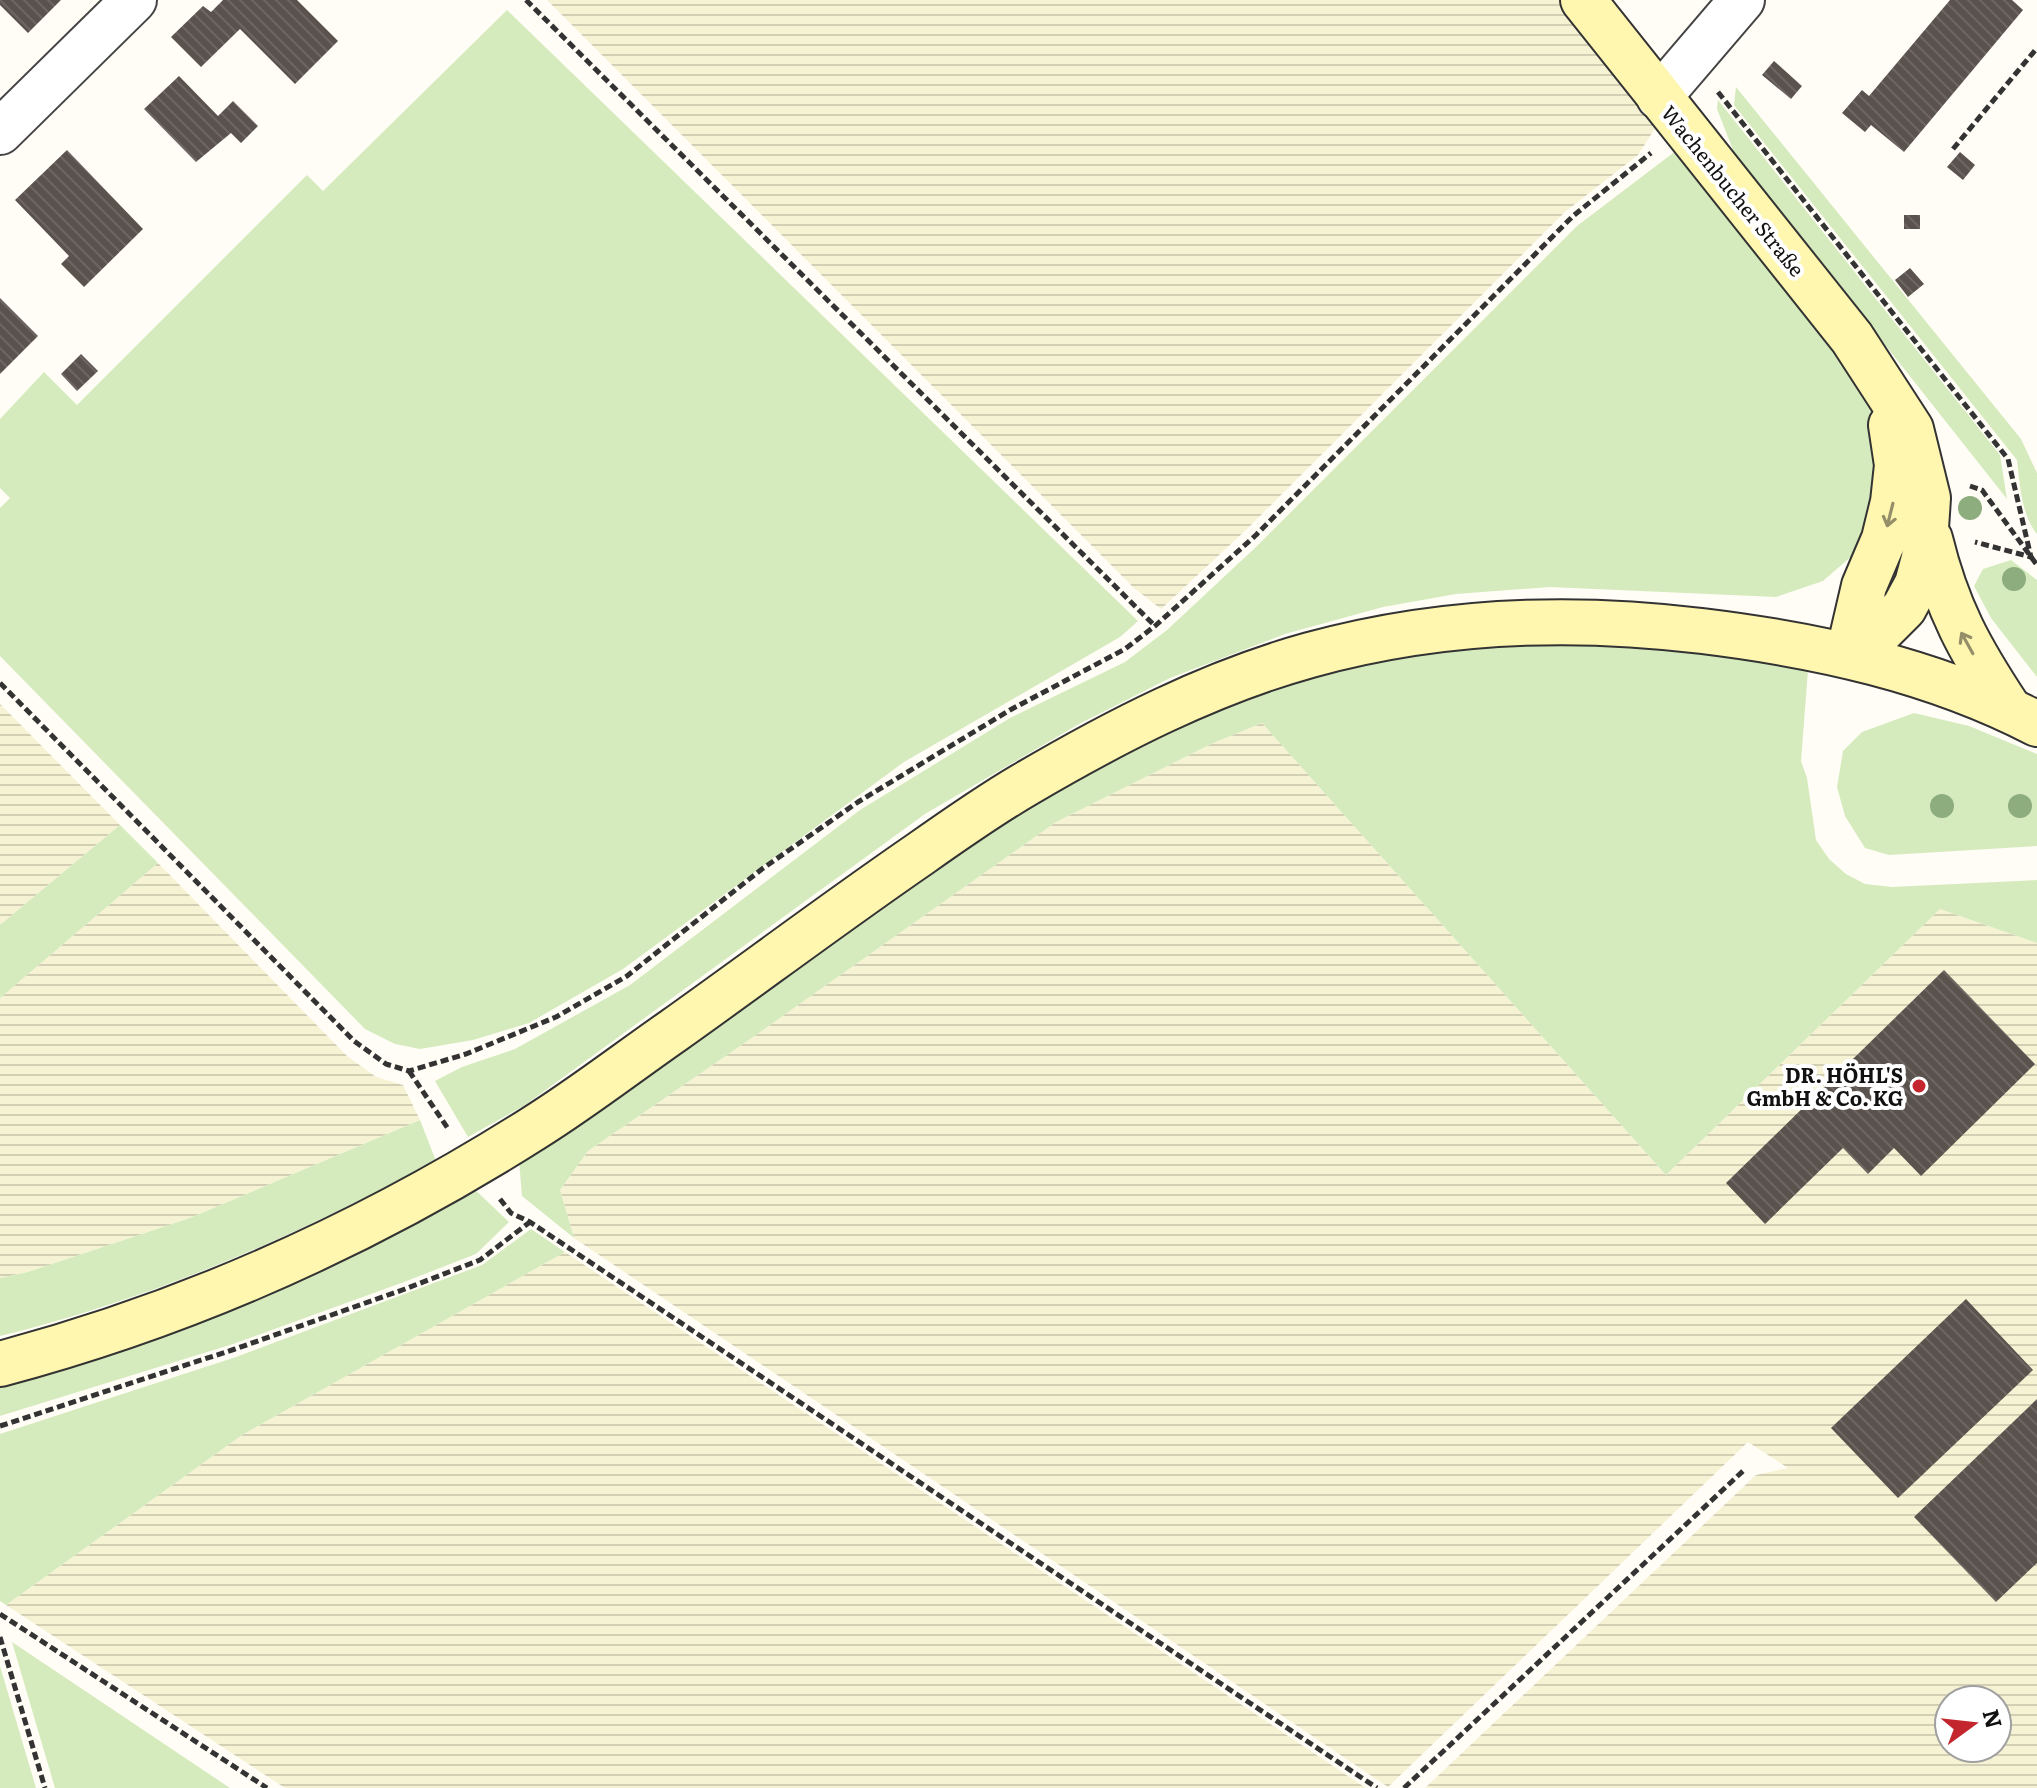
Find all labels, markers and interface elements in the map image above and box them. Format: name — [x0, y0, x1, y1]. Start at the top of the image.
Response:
street label: Wachenbucher Straße — [1655, 98, 1813, 282]
one-way arrow — [1881, 502, 1896, 527]
one-way arrow — [1959, 632, 1974, 656]
place label: DR. HÖHL'S GmbH & Co. KG — [1746, 1059, 1903, 1112]
marker: DR. HÖHL'S GmbH & Co. KG — [1910, 1077, 1928, 1095]
north arrow — [1933, 1684, 2013, 1764]
text: N — [1975, 1705, 2012, 1732]

